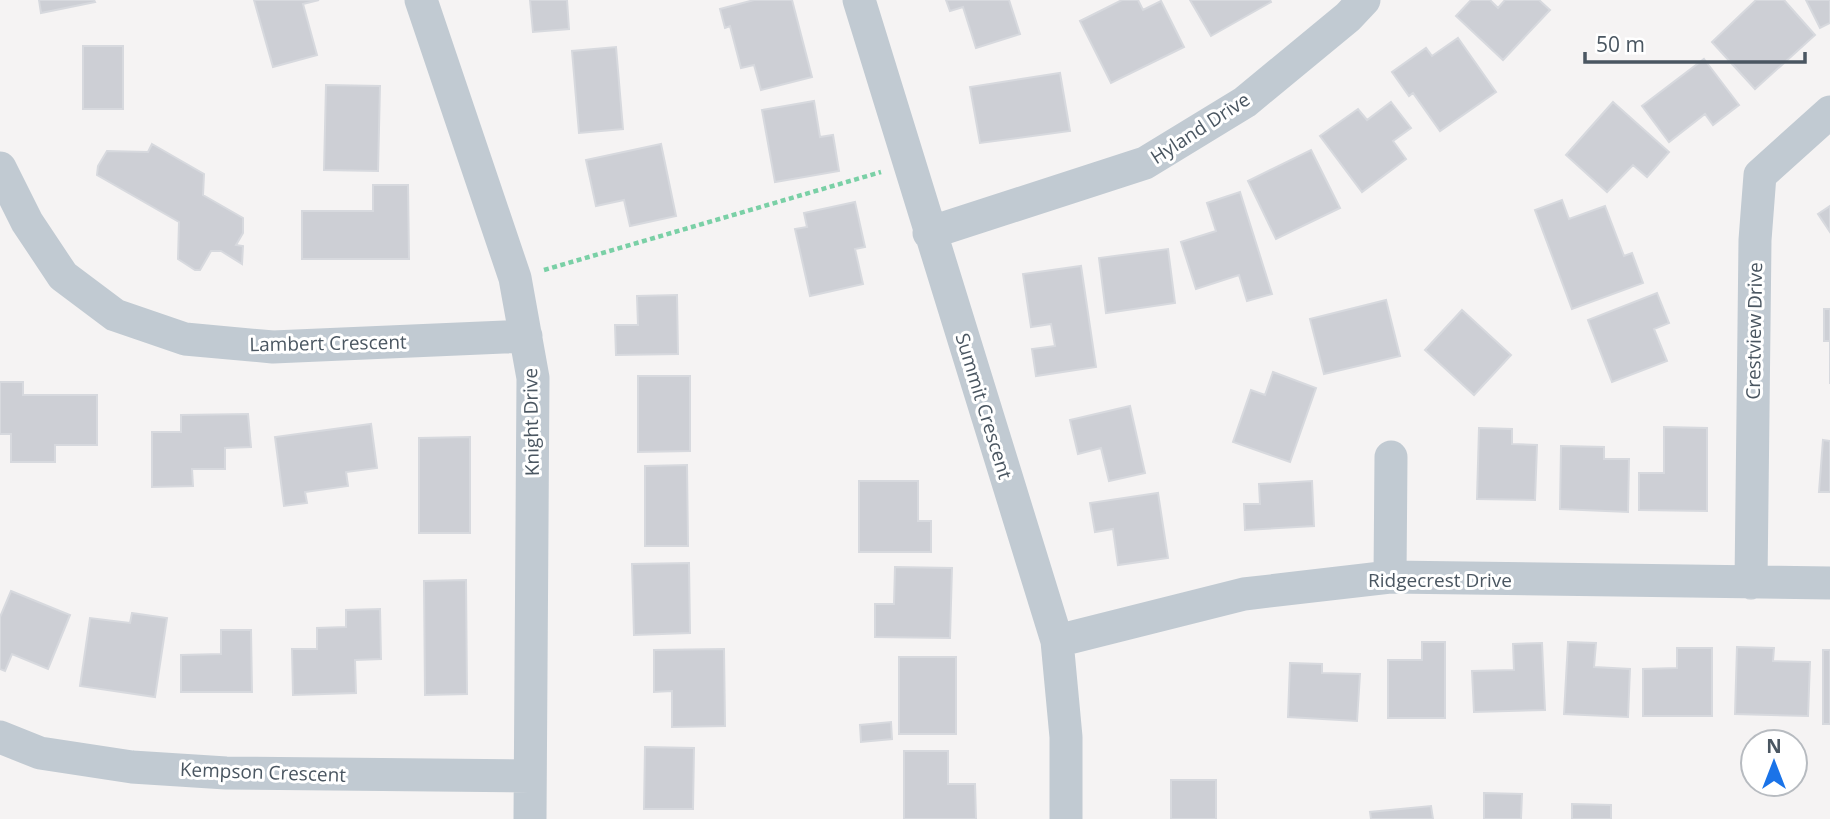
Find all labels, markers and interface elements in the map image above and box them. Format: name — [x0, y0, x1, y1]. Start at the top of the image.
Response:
scale bar — [1585, 21, 1806, 65]
text: 50 m — [1596, 30, 1645, 58]
street label: Hyland Drive — [1145, 86, 1255, 170]
street label: Crestview Drive — [1740, 262, 1768, 400]
street label: Lambert Crescent — [249, 329, 407, 357]
street label: Summit Crescent — [949, 330, 1019, 482]
street label: Knight Drive — [517, 368, 545, 476]
street label: Ridgecrest Drive — [1368, 567, 1512, 593]
north arrow — [1739, 728, 1809, 798]
text: N — [1766, 733, 1782, 759]
street label: Kempson Crescent — [179, 756, 347, 788]

